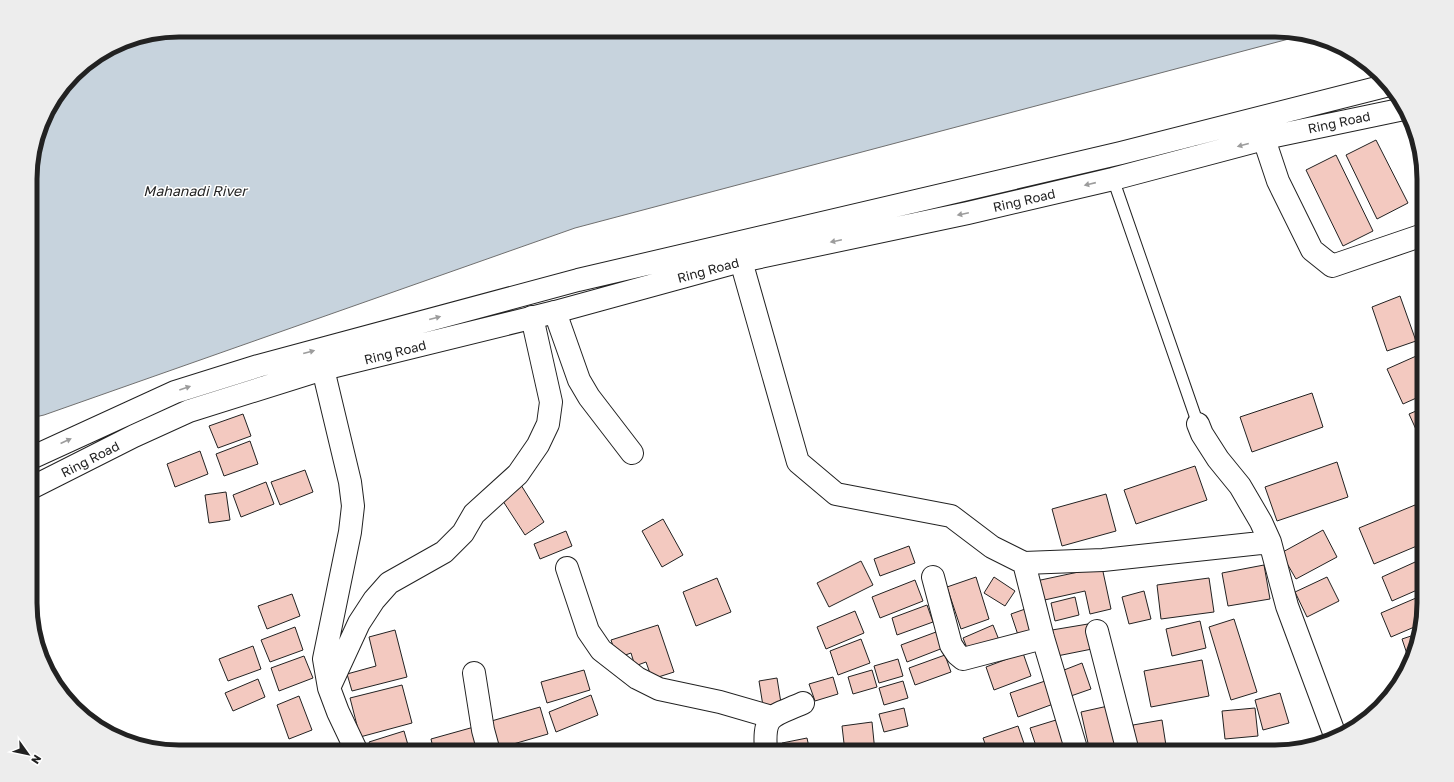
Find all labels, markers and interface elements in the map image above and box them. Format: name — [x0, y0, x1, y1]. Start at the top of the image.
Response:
street label: Ring Road — [1306, 108, 1372, 136]
one-way arrow — [1236, 142, 1248, 148]
water label: Mahanadi River — [143, 182, 249, 199]
one-way arrow — [1083, 182, 1096, 188]
street label: Ring Road — [991, 185, 1057, 215]
one-way arrow — [957, 212, 969, 218]
one-way arrow — [830, 239, 842, 245]
street label: Ring Road — [675, 254, 741, 286]
one-way arrow — [429, 315, 441, 321]
street label: Ring Road — [362, 337, 428, 367]
one-way arrow — [304, 349, 316, 355]
one-way arrow — [179, 385, 191, 391]
street label: Ring Road — [58, 437, 122, 481]
one-way arrow — [60, 438, 72, 445]
north arrow — [8, 734, 48, 774]
text: N — [29, 753, 45, 767]

